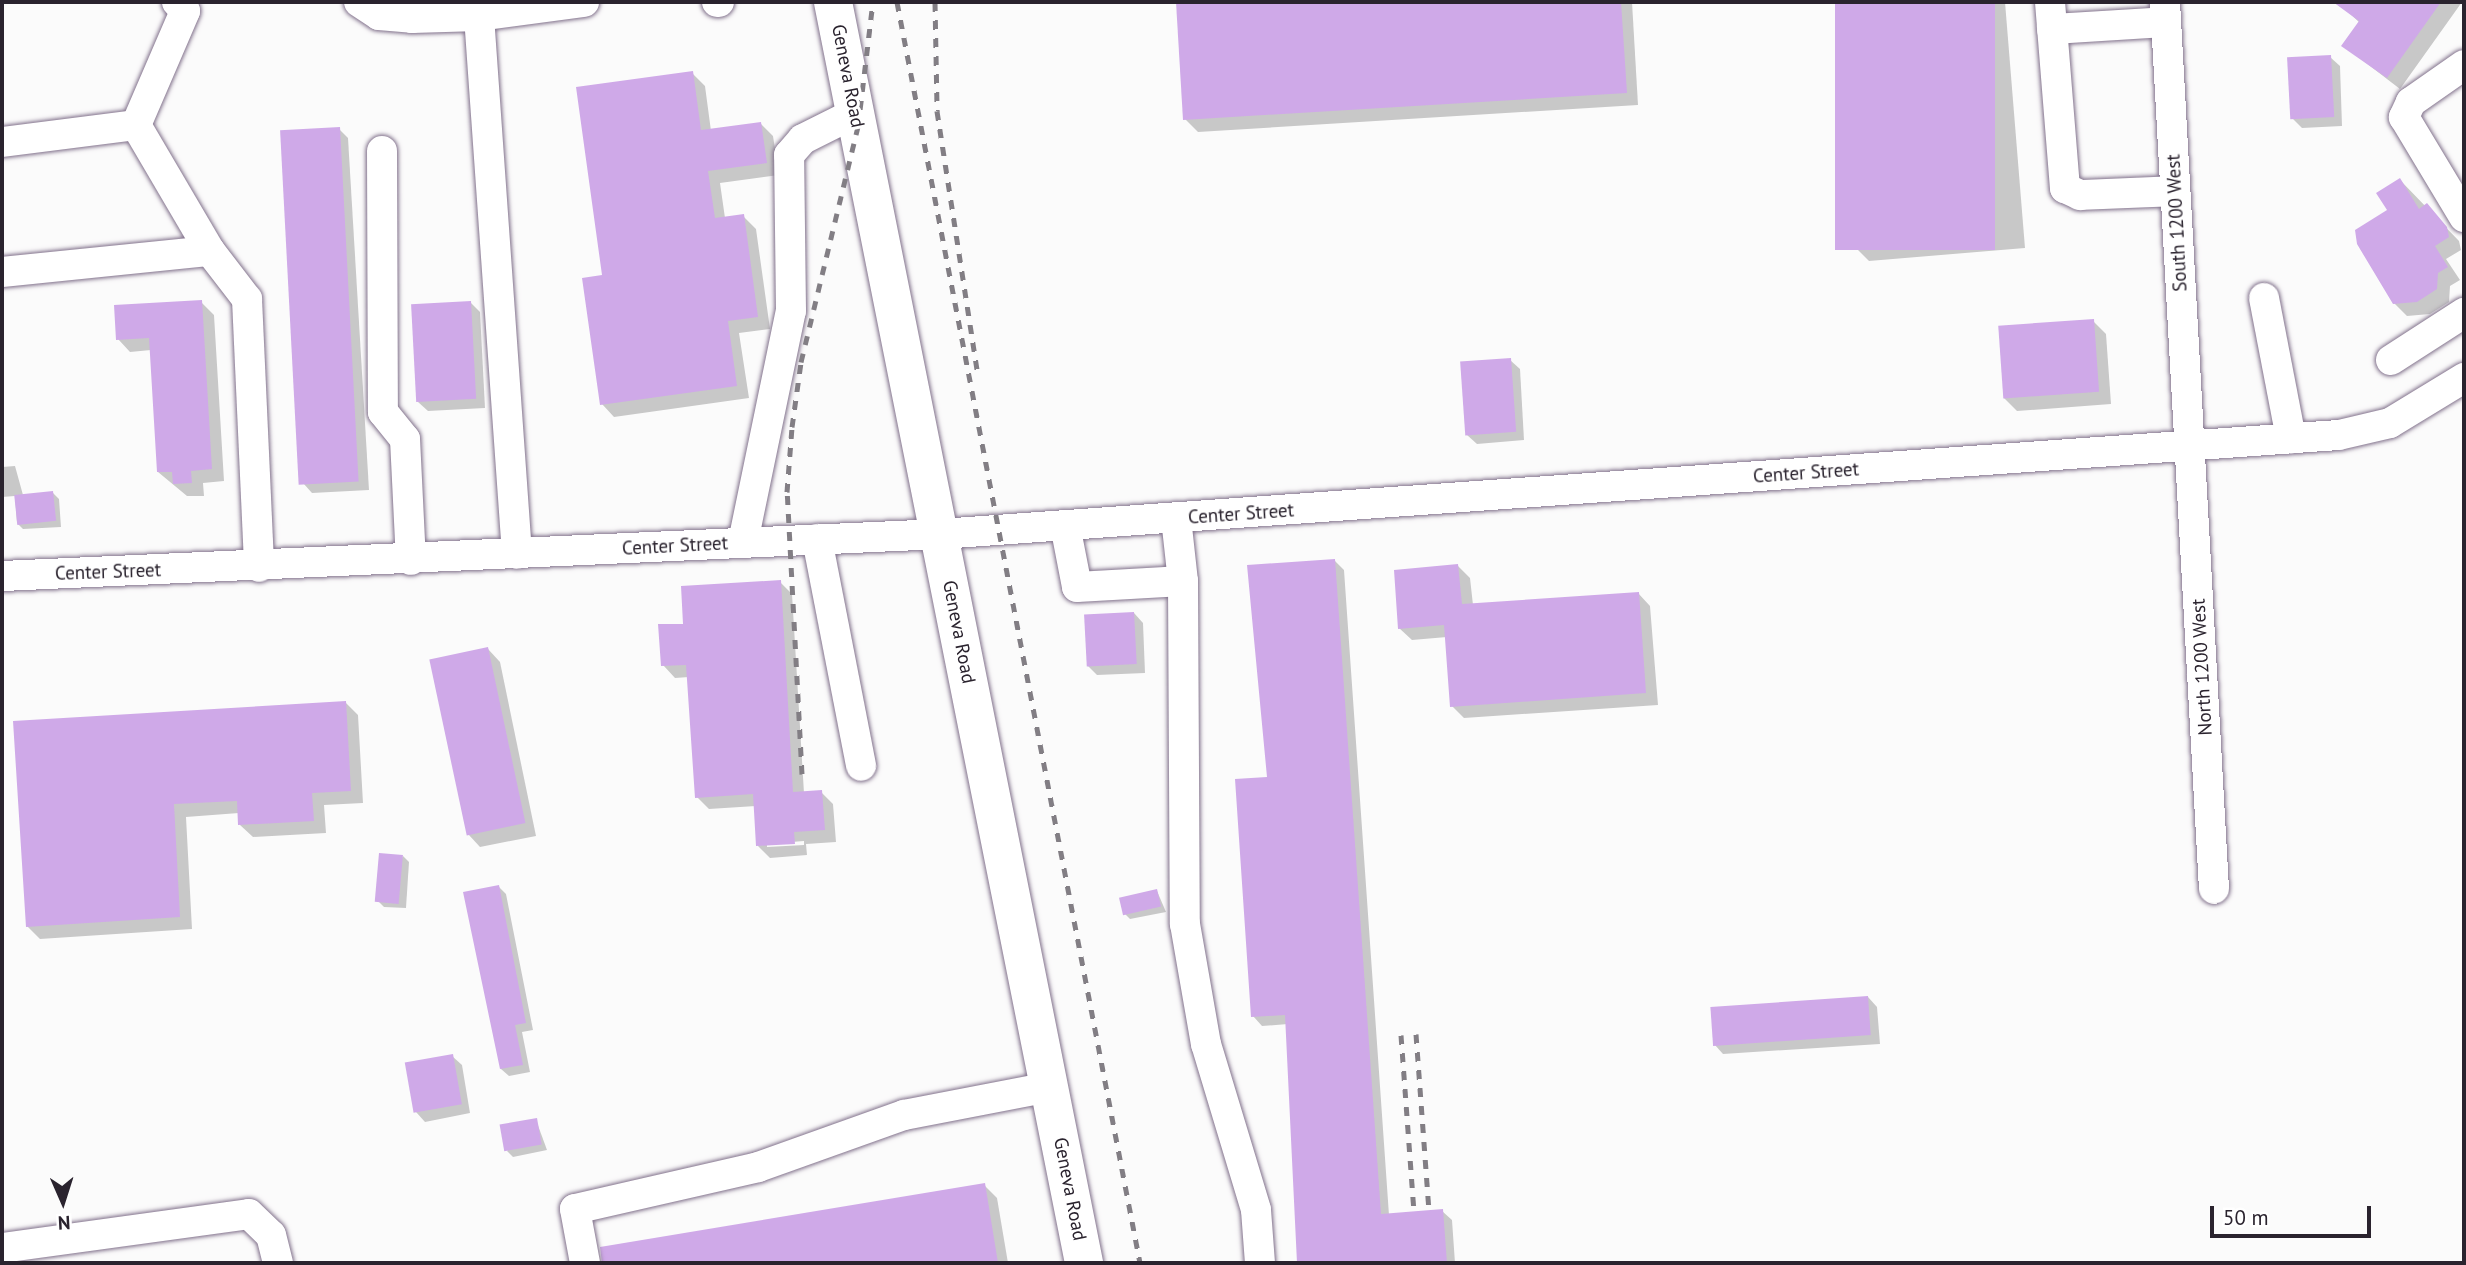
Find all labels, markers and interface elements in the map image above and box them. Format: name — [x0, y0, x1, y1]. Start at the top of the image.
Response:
street label: Geneva Road — [827, 22, 869, 130]
street label: South 1200 West — [2162, 154, 2192, 292]
street label: Center Street — [1752, 458, 1860, 488]
street label: Center Street — [1187, 499, 1295, 529]
street label: Center Street — [621, 532, 729, 560]
street label: Center Street — [55, 559, 161, 585]
street label: Geneva Road — [938, 578, 980, 686]
street label: North 1200 West — [2187, 598, 2217, 736]
street label: Geneva Road — [1049, 1135, 1091, 1243]
north arrow — [28, 1167, 98, 1237]
scale bar — [2214, 1192, 2375, 1236]
text: 50 m — [2223, 1204, 2269, 1231]
text: N — [57, 1211, 71, 1235]

